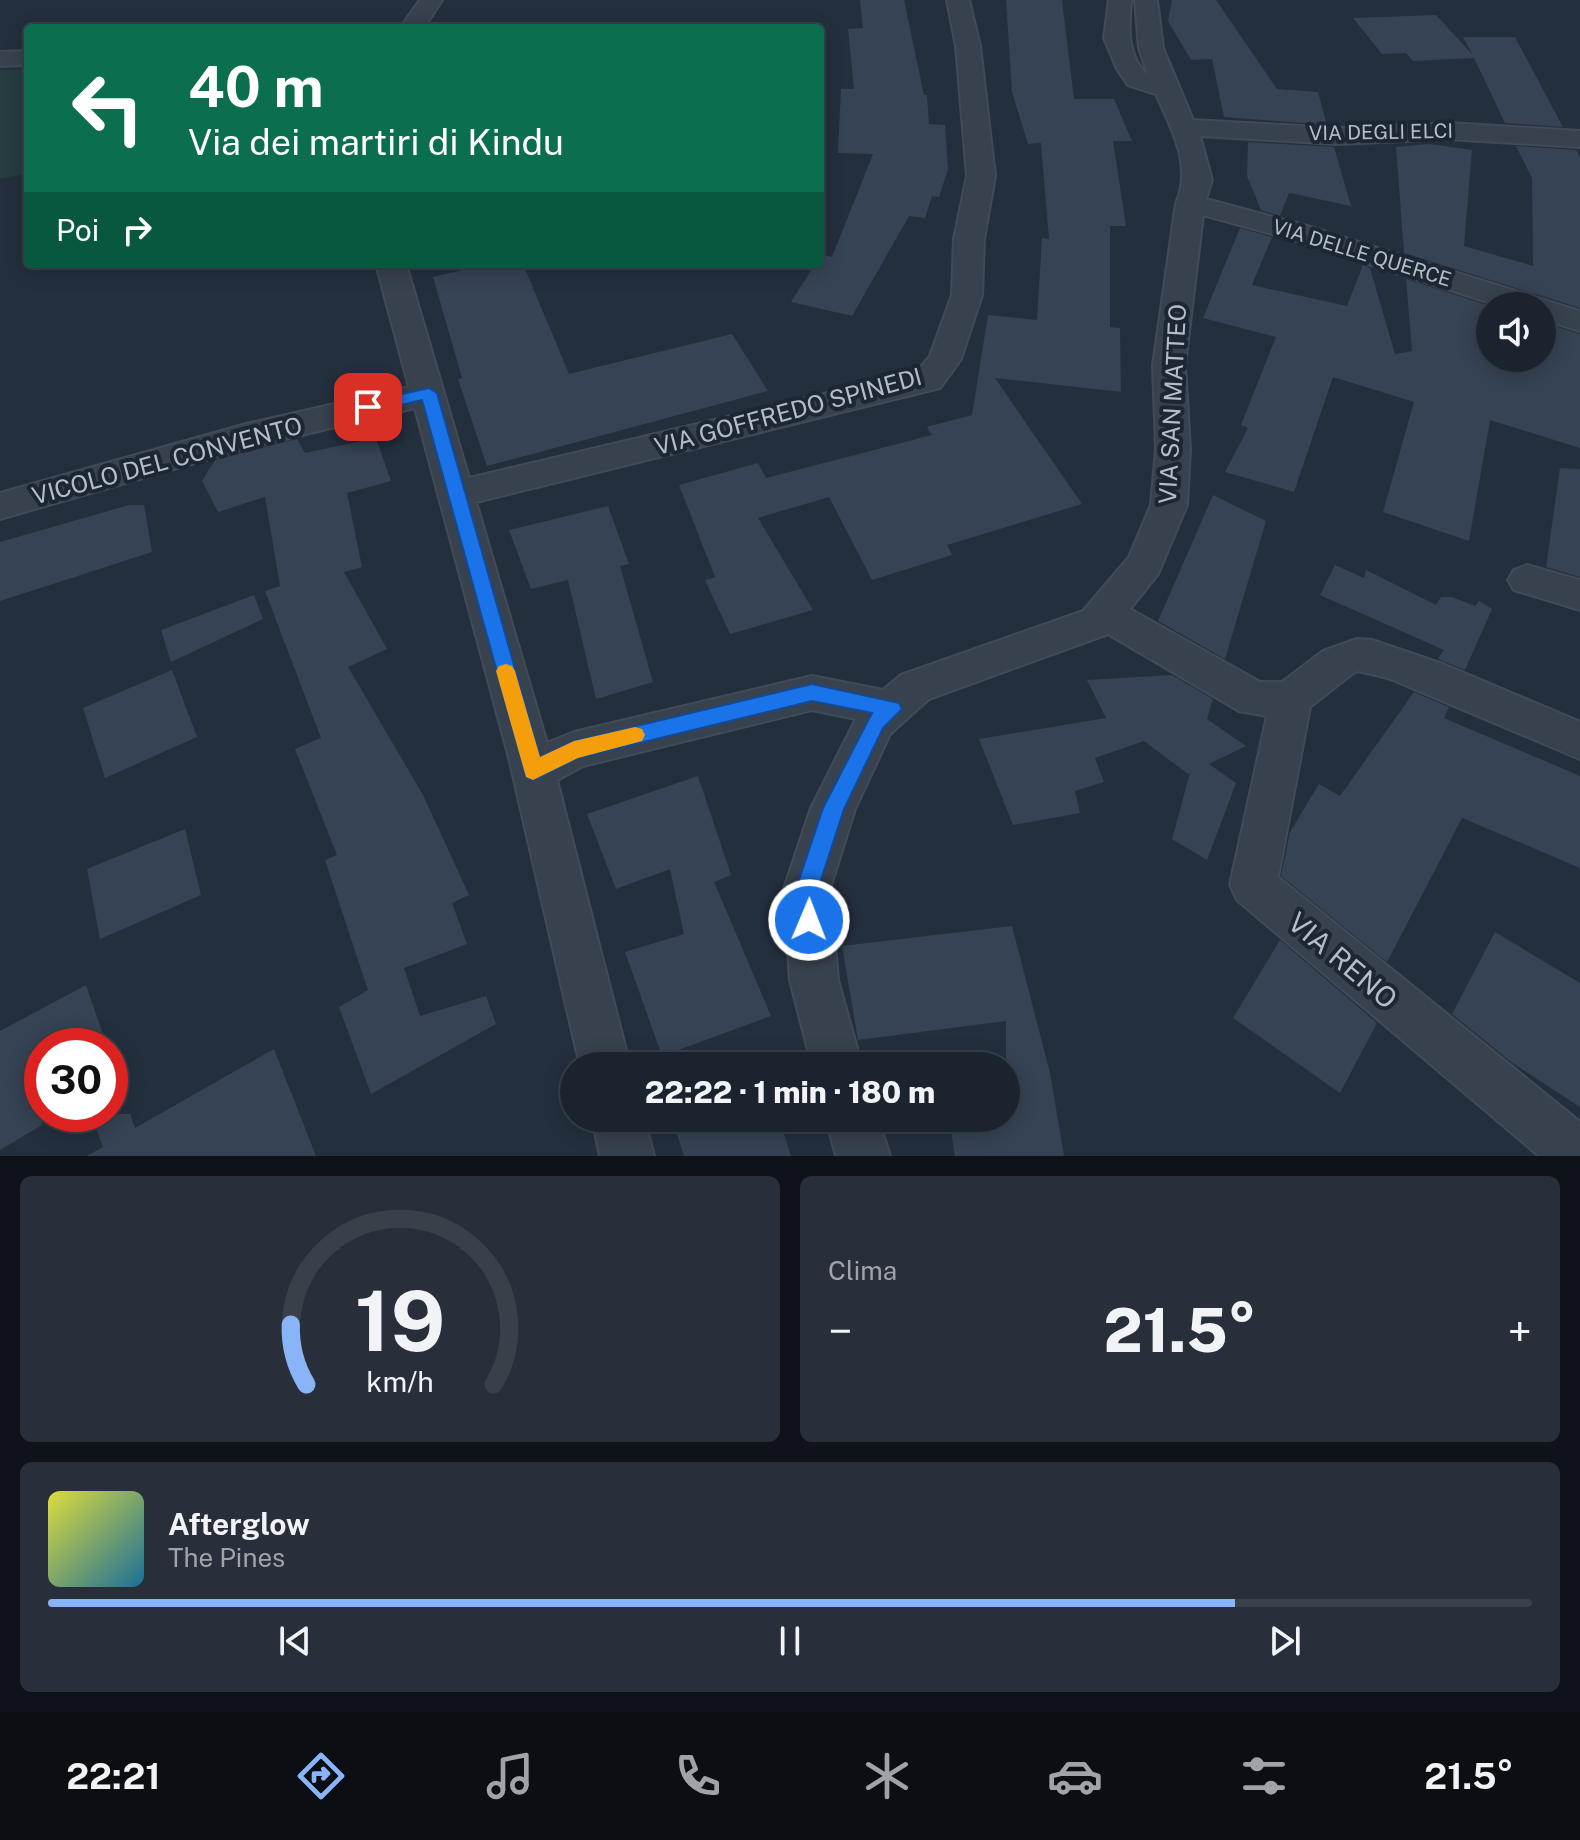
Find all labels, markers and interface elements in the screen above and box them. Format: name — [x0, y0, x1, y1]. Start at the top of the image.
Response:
text: 40 m — [188, 54, 324, 120]
icon: left — [56, 56, 160, 160]
street label: VIA DEGLI ELCI — [1309, 119, 1453, 145]
text: Via dei martiri di Kindu — [188, 121, 564, 163]
icon: right — [115, 208, 159, 252]
text: Poi — [56, 212, 99, 248]
street label: VIA DELLE QUERCE — [1270, 214, 1454, 292]
map controls — [1476, 292, 1556, 372]
button: sound — [1476, 292, 1556, 372]
street label: VIA SAN MATTEO — [1153, 303, 1191, 505]
street label: VIA GOFFREDO SPINEDI — [651, 362, 925, 460]
pin — [334, 373, 402, 441]
icon: arrive — [346, 385, 390, 429]
street label: VICOLO DEL CONVENTO — [29, 410, 305, 510]
position arrow — [767, 878, 851, 962]
street label: VIA RENO — [1282, 905, 1404, 1015]
speed limit sign: 30 — [24, 1028, 128, 1132]
text: 22:22 · 1 min · 180 m — [645, 1074, 935, 1110]
text: Clima — [828, 1255, 897, 1286]
text: 19 — [355, 1272, 445, 1370]
text: 21.5° — [1104, 1295, 1257, 1366]
text: − — [828, 1305, 852, 1357]
text: + — [1508, 1305, 1532, 1357]
text: km/h — [366, 1365, 434, 1398]
text: Afterglow — [168, 1506, 310, 1542]
text: The Pines — [168, 1542, 285, 1573]
icon: previous — [273, 1619, 317, 1663]
icon: pause — [768, 1619, 812, 1663]
icon: next — [1263, 1619, 1307, 1663]
icon: directions — [293, 1748, 349, 1804]
icon: music — [482, 1748, 538, 1804]
icon: phone — [670, 1748, 726, 1804]
icon: climate — [859, 1748, 915, 1804]
icon: car — [1047, 1748, 1103, 1804]
icon: filters — [1236, 1748, 1292, 1804]
text: 22:21 — [66, 1755, 161, 1797]
text: 21.5° — [1424, 1755, 1514, 1797]

